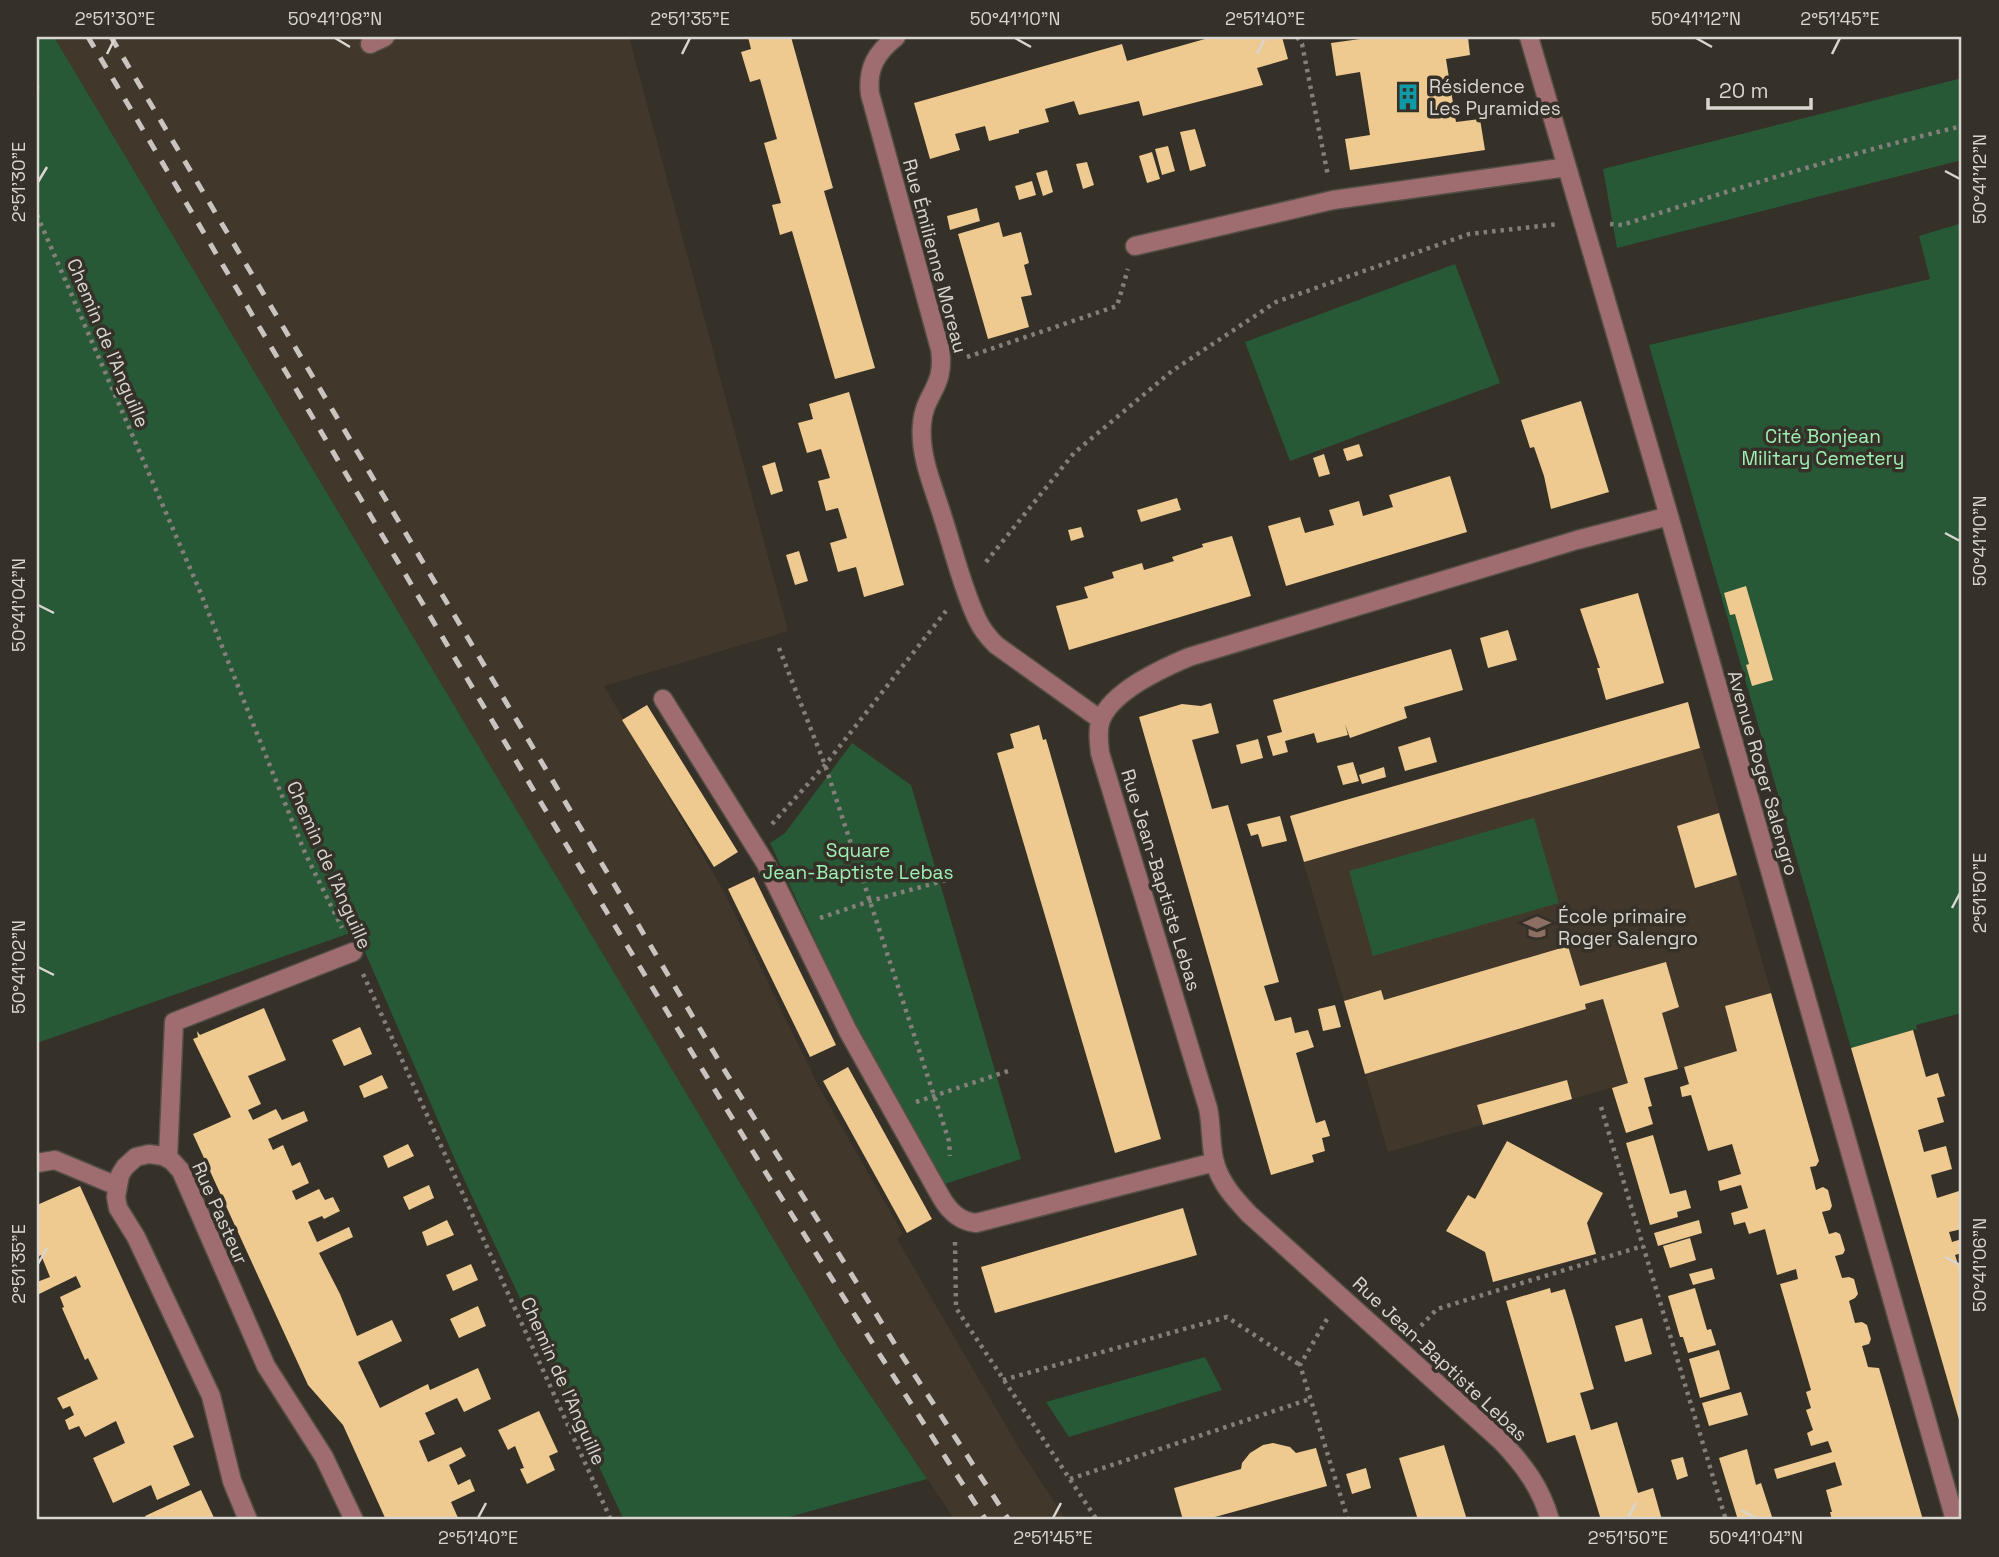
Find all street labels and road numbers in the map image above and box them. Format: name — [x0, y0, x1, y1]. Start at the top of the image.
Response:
street label: Rue Émilienne Moreau — [897, 156, 973, 356]
street label: Chemin de l'Anguille — [61, 255, 155, 431]
street label: Avenue Roger Salengro — [1722, 668, 1804, 878]
street label: Rue Jean-Baptiste Lebas — [1115, 766, 1207, 994]
street label: Chemin de l'Anguille — [281, 777, 377, 953]
street label: Rue Pasteur — [186, 1158, 254, 1268]
street label: Rue Jean-Baptiste Lebas — [1347, 1271, 1533, 1447]
street label: Chemin de l'Anguille — [515, 1293, 611, 1469]

